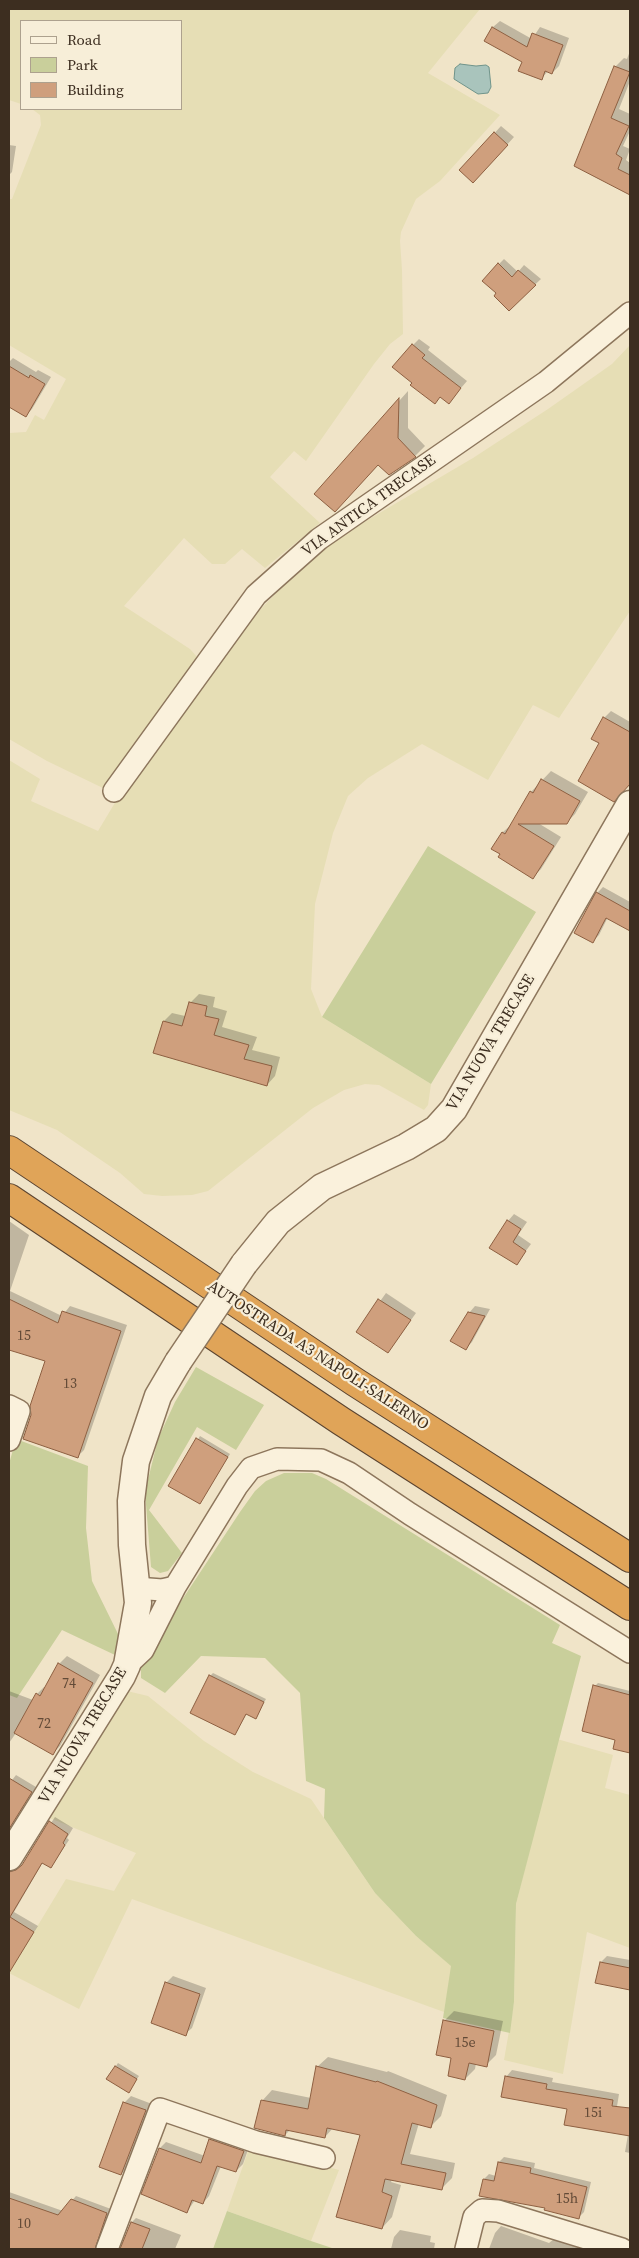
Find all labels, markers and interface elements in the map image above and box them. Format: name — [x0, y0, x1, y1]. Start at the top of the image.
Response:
legend — [20, 20, 182, 110]
text: Road — [67, 29, 101, 50]
text: Park — [67, 54, 98, 75]
text: Building — [67, 79, 124, 100]
street label: VIA ANTICA TRECASE — [298, 451, 440, 561]
street label: VIA NUOVA TRECASE — [443, 971, 539, 1115]
street label: AUTOSTRADA A3 NAPOLI-SALERNO — [204, 1277, 432, 1435]
house number: 15 — [17, 1328, 31, 1344]
house number: 13 — [63, 1376, 77, 1392]
street label: VIA NUOVA TRECASE — [35, 1664, 131, 1808]
house number: 74 — [62, 1676, 76, 1692]
house number: 72 — [37, 1716, 51, 1732]
house number: 15e — [454, 2035, 476, 2051]
house number: 15i — [584, 2105, 602, 2121]
house number: 15h — [556, 2191, 578, 2207]
house number: 10 — [17, 2216, 31, 2232]

